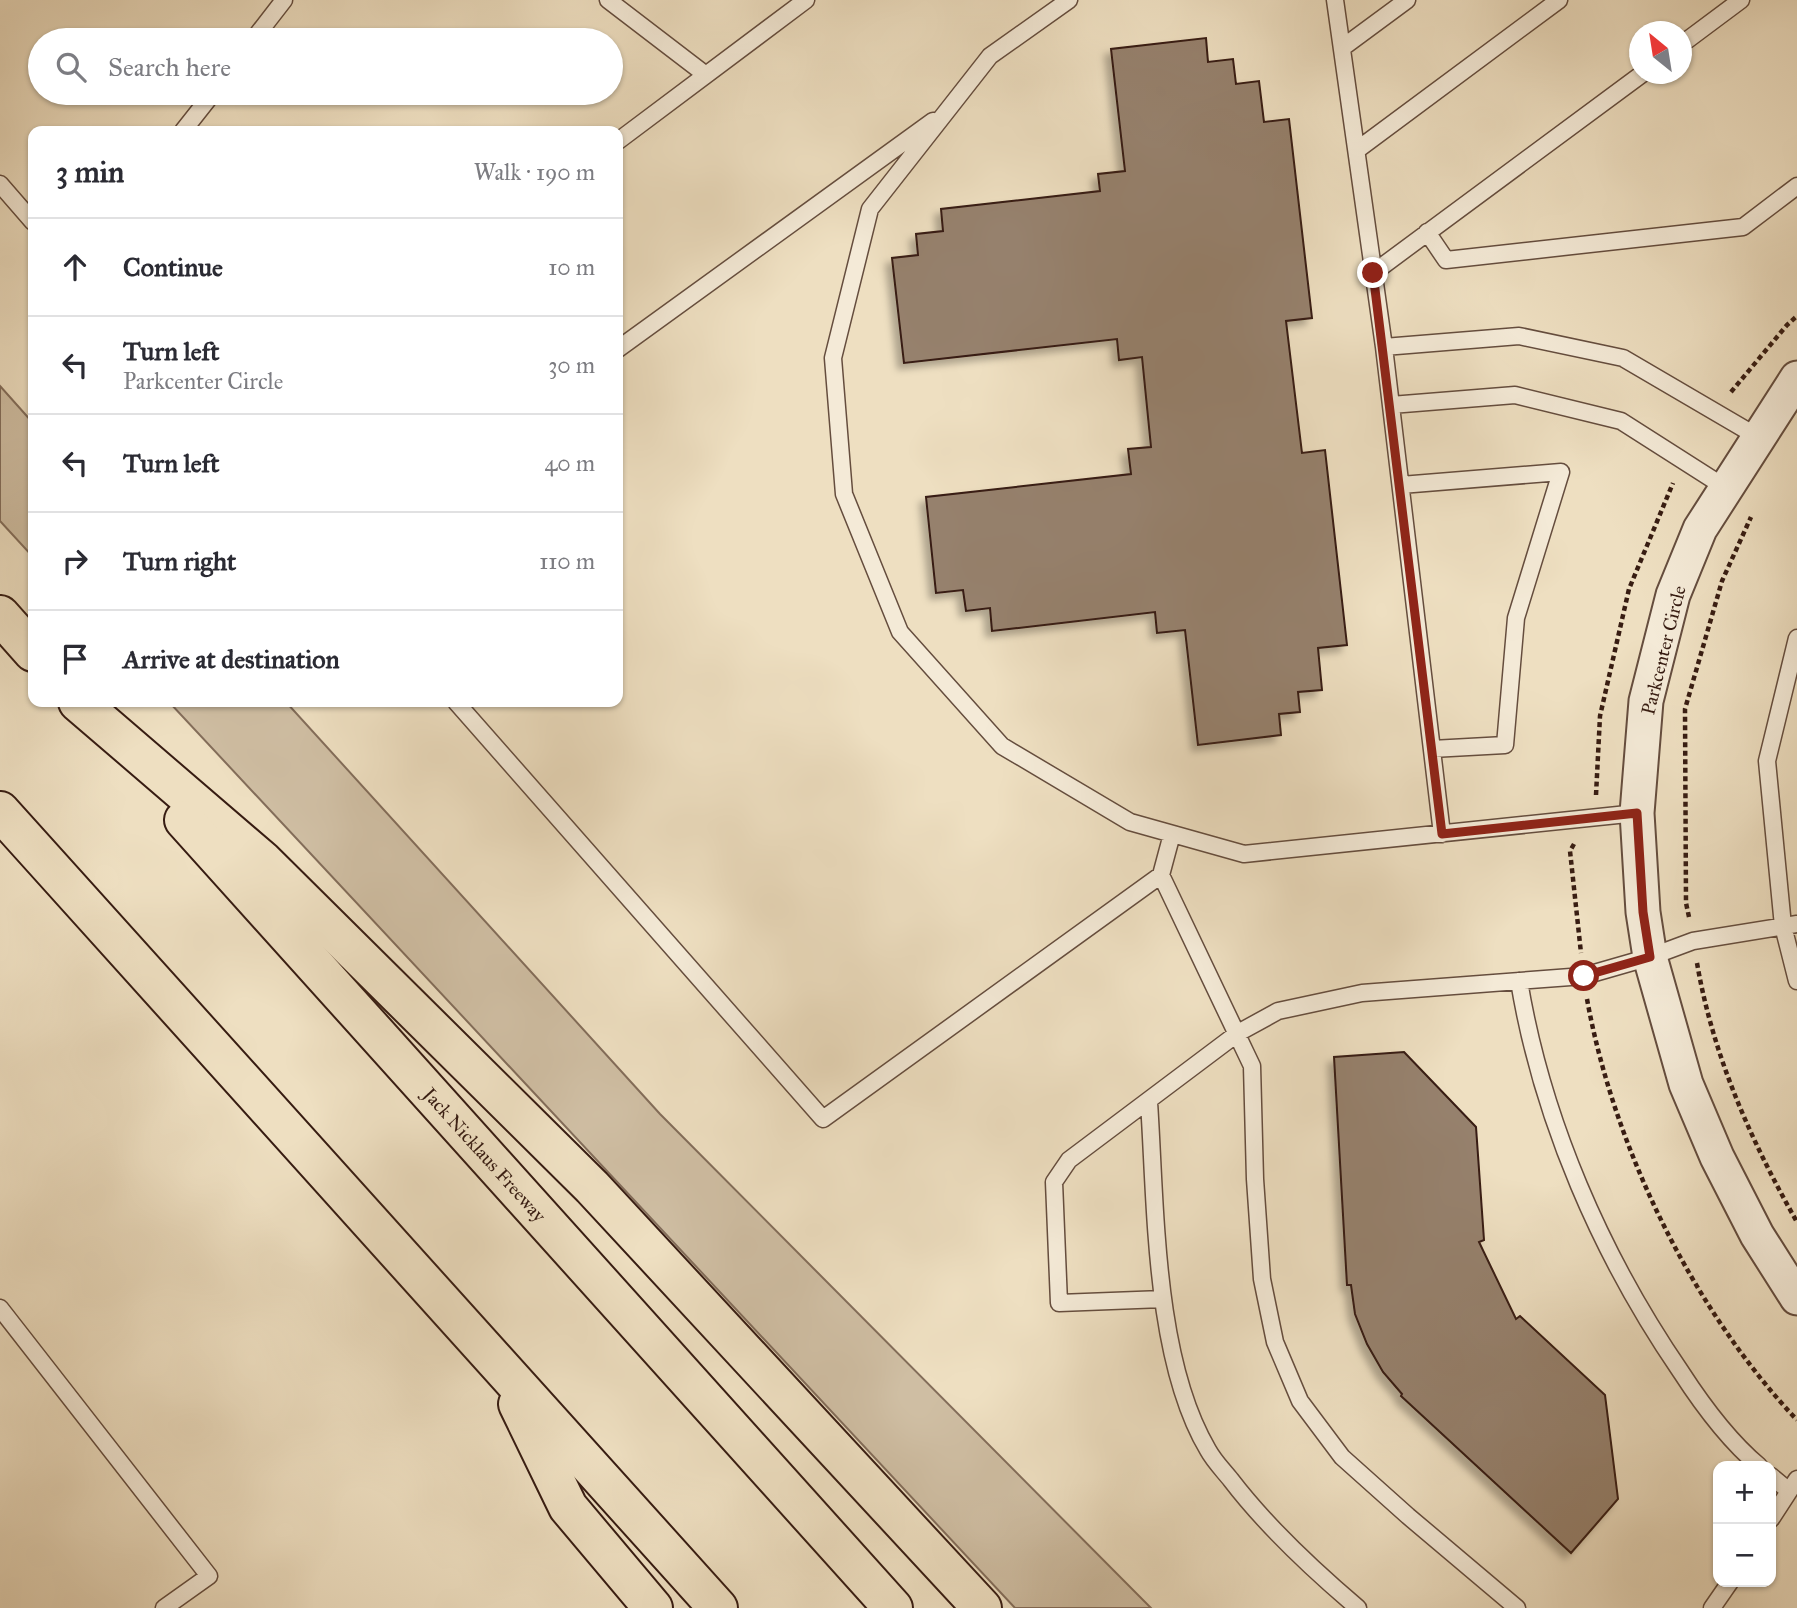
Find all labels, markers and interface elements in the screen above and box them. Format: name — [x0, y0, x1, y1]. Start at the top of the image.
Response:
north arrow — [1629, 21, 1692, 84]
search box — [28, 28, 623, 105]
icon: search — [52, 48, 90, 86]
text: Search here — [108, 51, 231, 83]
text: 3 min — [56, 154, 124, 190]
text: Walk · 190 m — [474, 158, 595, 186]
icon: ahead — [56, 248, 94, 286]
text: Continue — [123, 251, 223, 283]
text: 10 m — [548, 253, 595, 281]
route end — [1357, 257, 1388, 288]
text: Turn left — [123, 335, 219, 367]
icon: left — [56, 346, 94, 384]
text: 30 m — [548, 351, 595, 379]
text: Parkcenter Circle — [123, 367, 283, 395]
icon: left — [56, 444, 94, 482]
text: Turn left — [123, 447, 219, 479]
text: 40 m — [545, 449, 595, 477]
icon: right — [56, 542, 94, 580]
text: Turn right — [123, 545, 236, 577]
text: 110 m — [539, 547, 595, 575]
street label: Parkcenter Circle — [1636, 583, 1691, 717]
icon: arrive — [56, 640, 94, 678]
text: Arrive at destination — [123, 643, 340, 675]
route start — [1568, 960, 1599, 991]
street label: Jack Nicklaus Freeway — [416, 1082, 552, 1227]
map controls — [1713, 1461, 1776, 1587]
button: + — [1713, 1461, 1776, 1524]
button: − — [1713, 1524, 1776, 1587]

